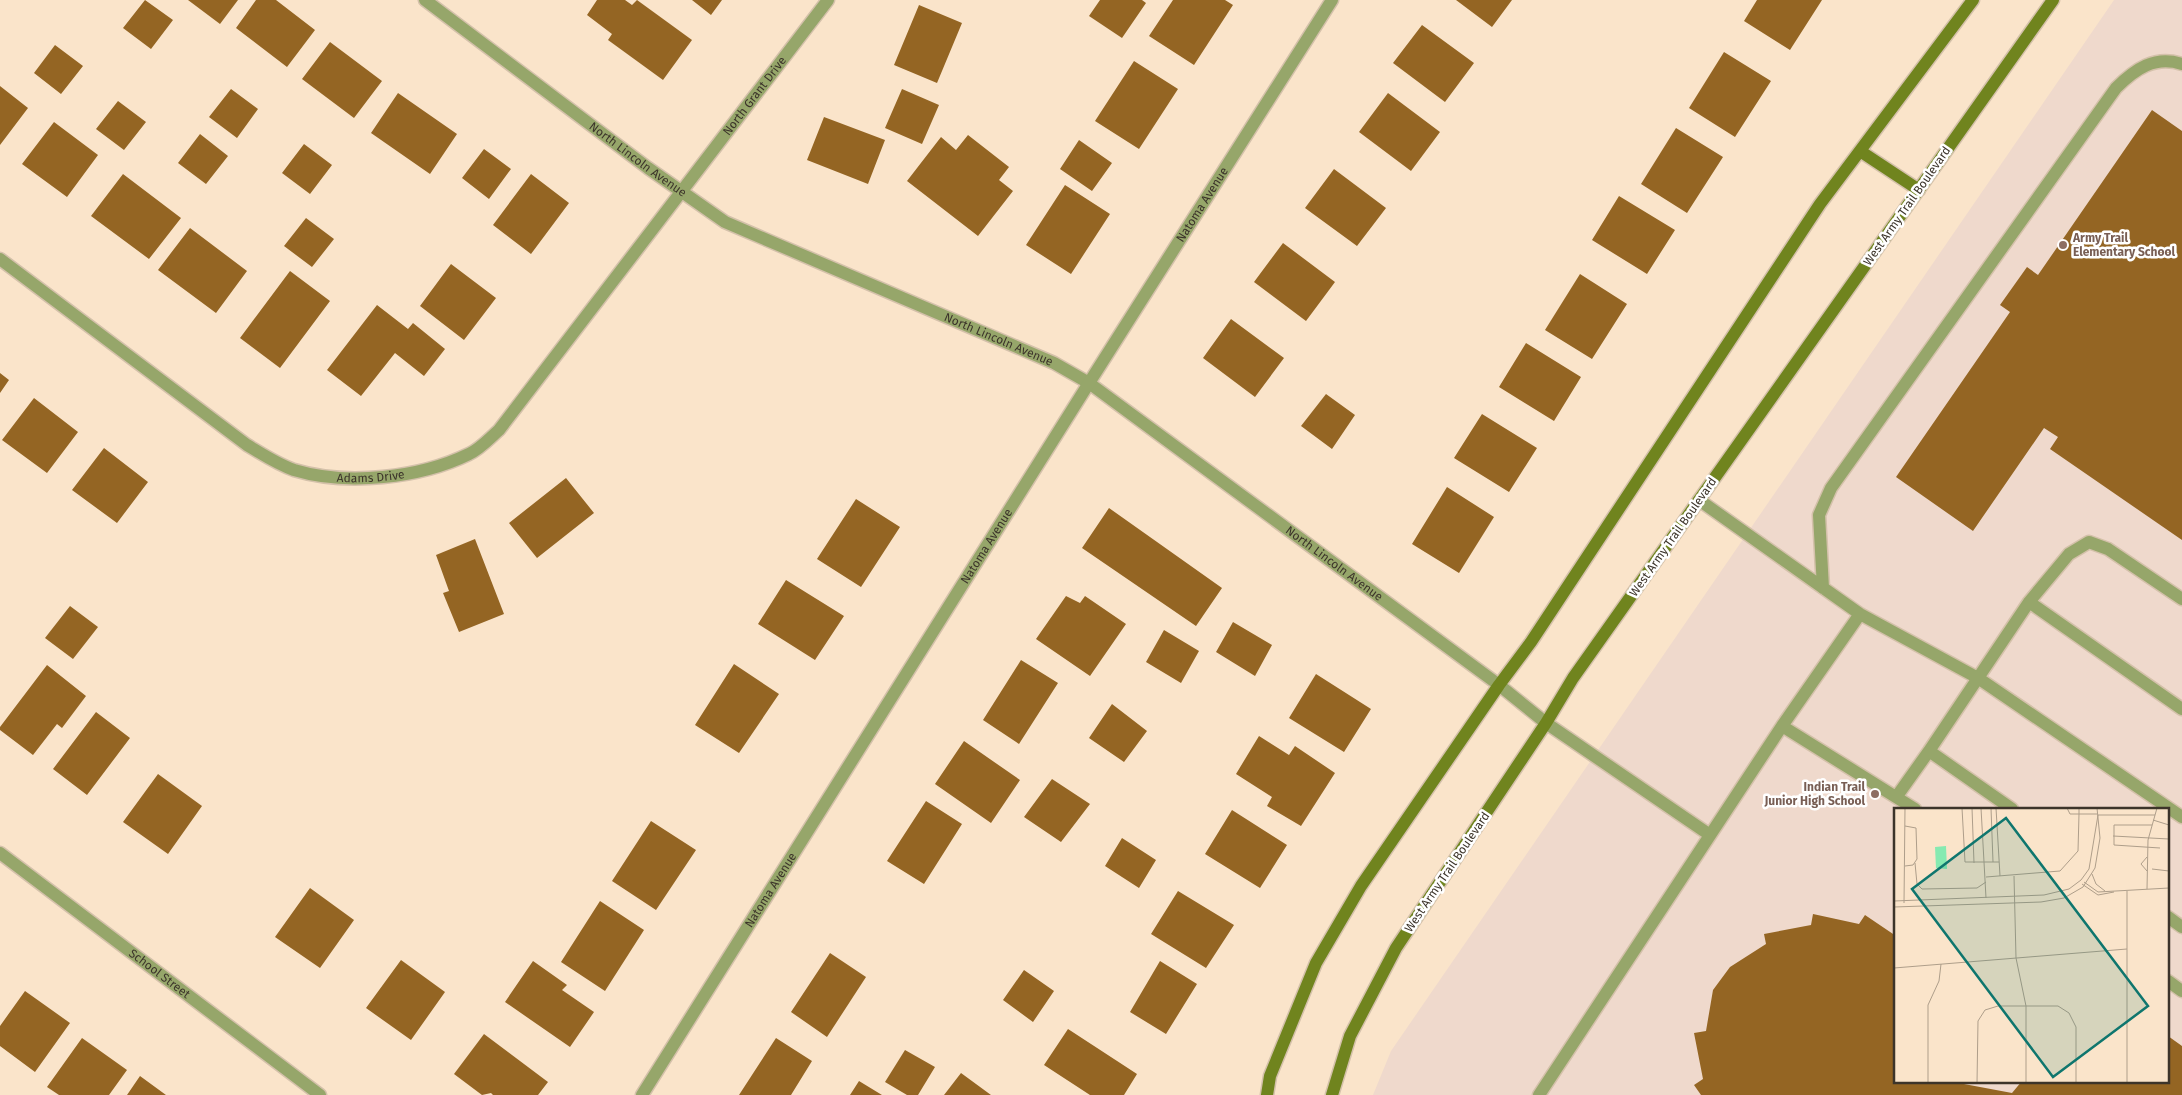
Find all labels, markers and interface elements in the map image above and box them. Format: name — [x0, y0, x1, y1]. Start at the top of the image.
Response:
street label: North Grant Drive — [720, 54, 789, 138]
street label: North Lincoln Avenue — [587, 119, 689, 200]
street label: West Army Trail Boulevard — [1861, 144, 1953, 268]
street label: Natoma Avenue — [1173, 165, 1231, 245]
place label: Army Trail Elementary School — [2072, 231, 2176, 259]
marker: Army Trail Elementary School — [2057, 239, 2069, 251]
street label: North Lincoln Avenue — [942, 310, 1055, 369]
street label: Adams Drive — [336, 467, 406, 485]
street label: West Army Trail Boulevard — [1627, 475, 1719, 599]
street label: Natoma Avenue — [958, 506, 1015, 586]
street label: North Lincoln Avenue — [1283, 523, 1385, 604]
place label: Indian Trail Junior High School — [1763, 780, 1865, 808]
marker: Indian Trail Junior High School — [1869, 788, 1881, 800]
inset map — [1894, 808, 2170, 1082]
street label: West Army Trail Boulevard — [1402, 809, 1492, 935]
street label: Natoma Avenue — [742, 850, 799, 930]
street label: School Street — [126, 946, 193, 1002]

